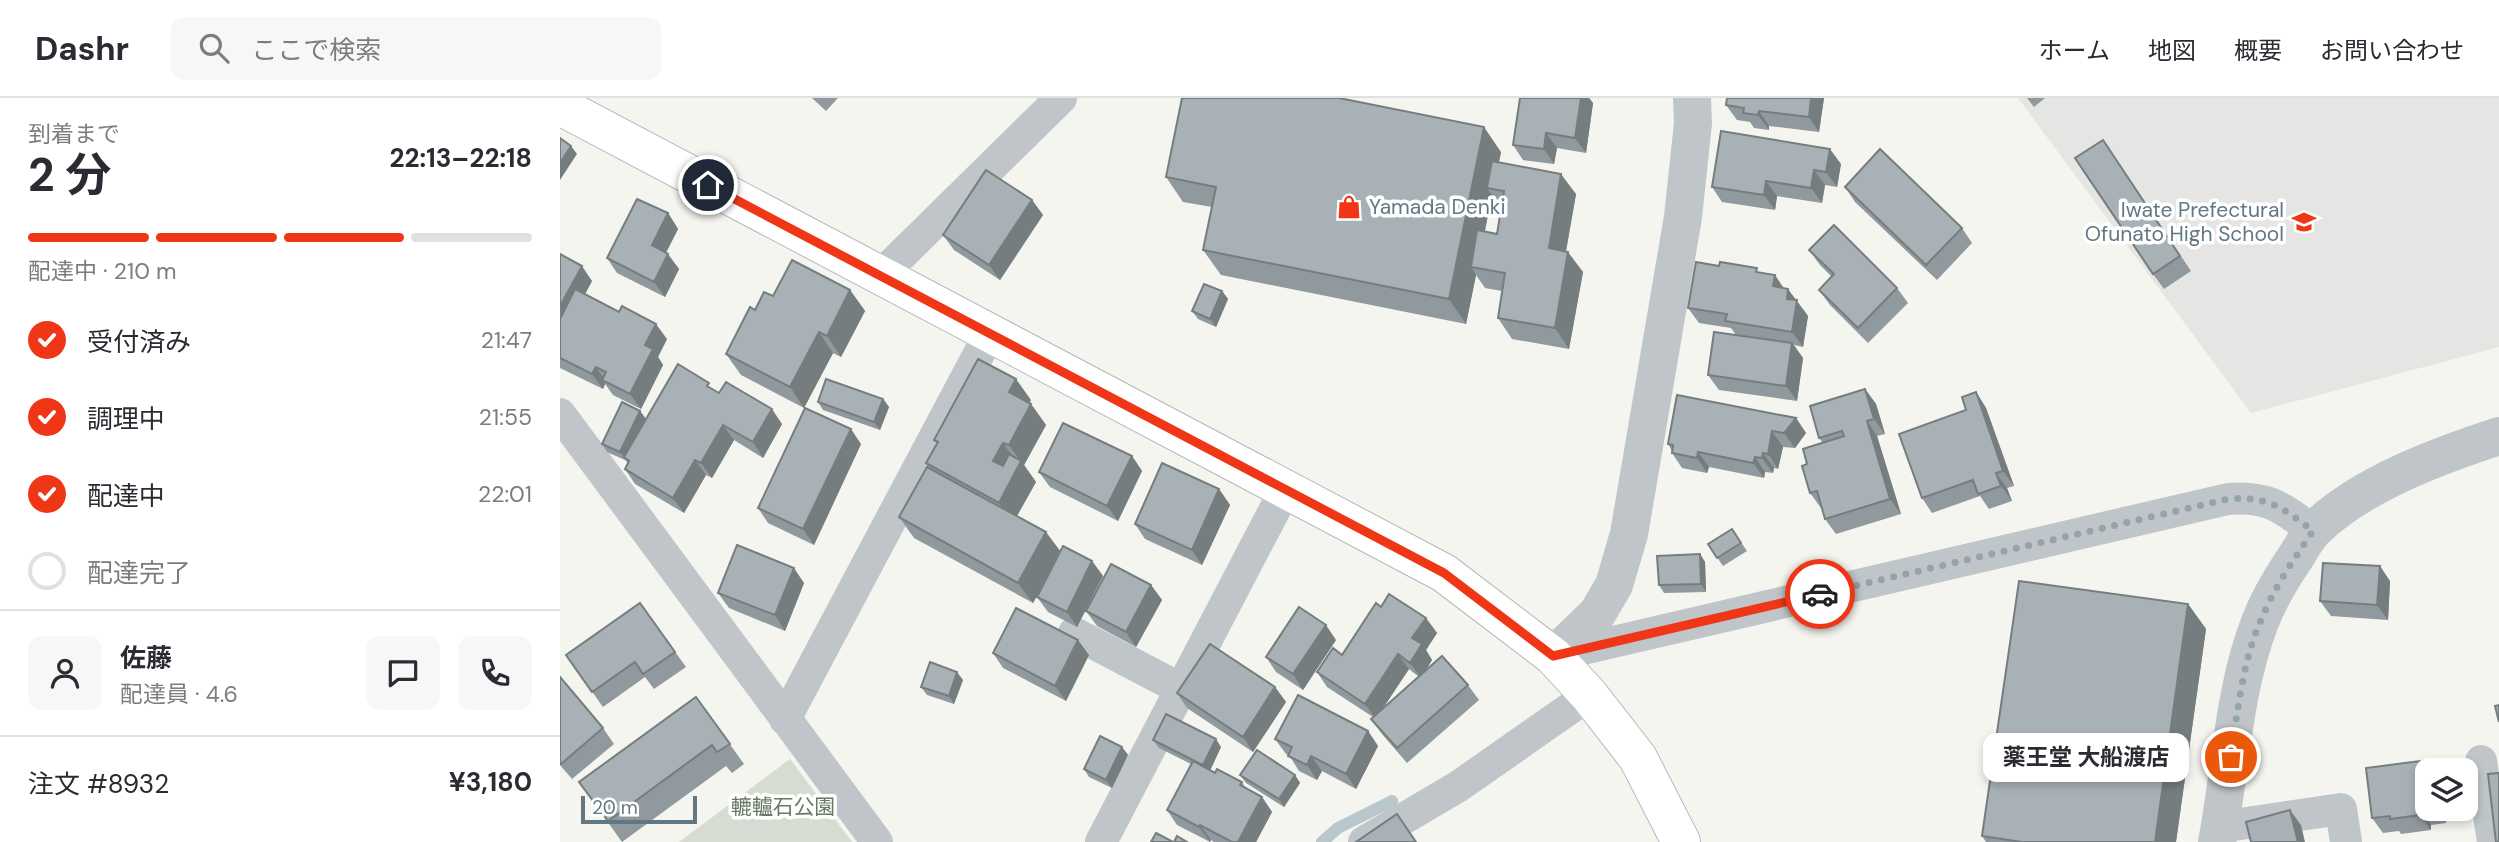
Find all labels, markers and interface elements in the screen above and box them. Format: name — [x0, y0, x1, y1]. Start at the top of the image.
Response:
search box — [171, 17, 661, 80]
text: Dashr — [35, 27, 129, 70]
icon: search — [195, 29, 233, 67]
text: ここで検索 — [251, 33, 381, 67]
text: ホーム — [2039, 35, 2110, 66]
text: 地図 — [2148, 35, 2196, 66]
text: 概要 — [2234, 35, 2282, 66]
text: お問い合わせ — [2320, 35, 2464, 66]
text: 到着まで — [28, 119, 120, 149]
text: 22:13–22:18 — [390, 141, 532, 175]
text: 2 分 — [28, 145, 111, 205]
pin — [678, 155, 738, 215]
icon: home — [689, 166, 727, 204]
shop icon: Yamada Denki — [1335, 193, 1363, 221]
place label: Yamada Denki — [1369, 193, 1505, 221]
place label: Iwate Prefectural Ofunato High School — [2085, 196, 2284, 248]
school or university icon: Iwate Prefectural Ofunato High School — [2290, 208, 2318, 236]
text: 配達中 · 210 m — [28, 256, 177, 286]
icon: check — [28, 321, 66, 359]
text: 受付済み — [87, 325, 191, 359]
text: 21:47 — [481, 325, 532, 355]
icon: check — [28, 398, 66, 436]
text: 調理中 — [87, 402, 165, 436]
text: 21:55 — [479, 402, 532, 432]
icon: check — [28, 475, 66, 513]
text: 配達中 — [87, 479, 165, 513]
text: 22:01 — [478, 479, 532, 509]
text: 配達完了 — [87, 556, 191, 590]
courier — [1785, 559, 1855, 629]
icon: car — [1801, 575, 1839, 613]
button: person — [28, 636, 102, 710]
button: chat — [366, 636, 440, 710]
button: phone — [458, 636, 532, 710]
text: 佐藤 — [120, 641, 172, 675]
text: 配達員 · 4.6 — [120, 679, 238, 709]
pin — [2201, 727, 2261, 787]
callout: 薬王堂 大船渡店 — [1982, 732, 2189, 782]
icon: bag — [2212, 738, 2250, 776]
text: 薬王堂 大船渡店 — [2003, 742, 2169, 772]
map controls — [2415, 758, 2478, 821]
button: layers — [2415, 758, 2478, 821]
text: ¥3,180 — [449, 765, 532, 799]
text: 注文 #8932 — [28, 767, 169, 801]
scale bar — [581, 793, 696, 825]
park label: 轆轤石公園 — [731, 793, 836, 821]
text: 20 m — [592, 795, 638, 820]

